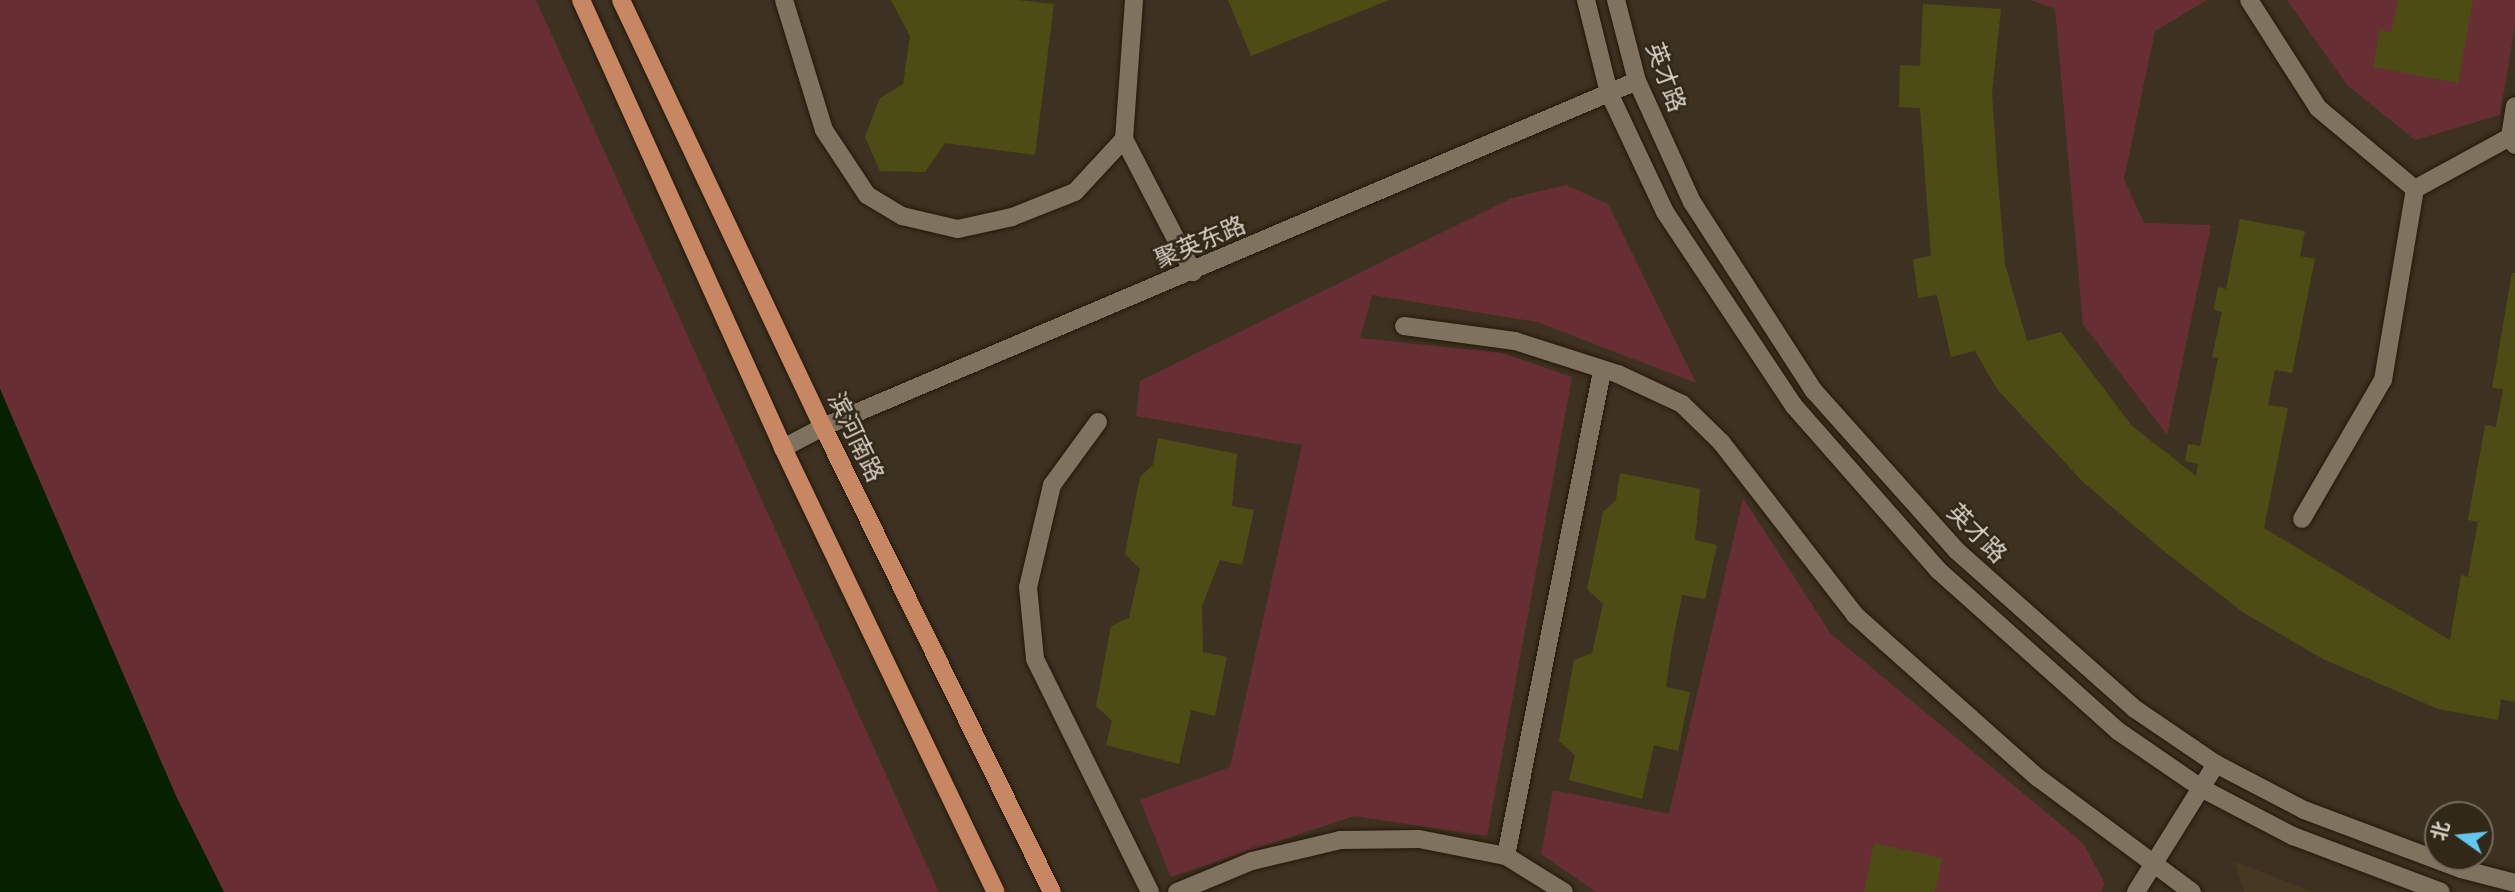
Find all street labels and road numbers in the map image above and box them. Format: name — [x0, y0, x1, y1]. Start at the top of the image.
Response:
street label: 英才路 — [1640, 38, 1692, 116]
street label: 聚英东路 — [1150, 210, 1250, 274]
street label: 滨河南路 — [822, 388, 890, 486]
street label: 英才路 — [1941, 497, 2013, 569]

